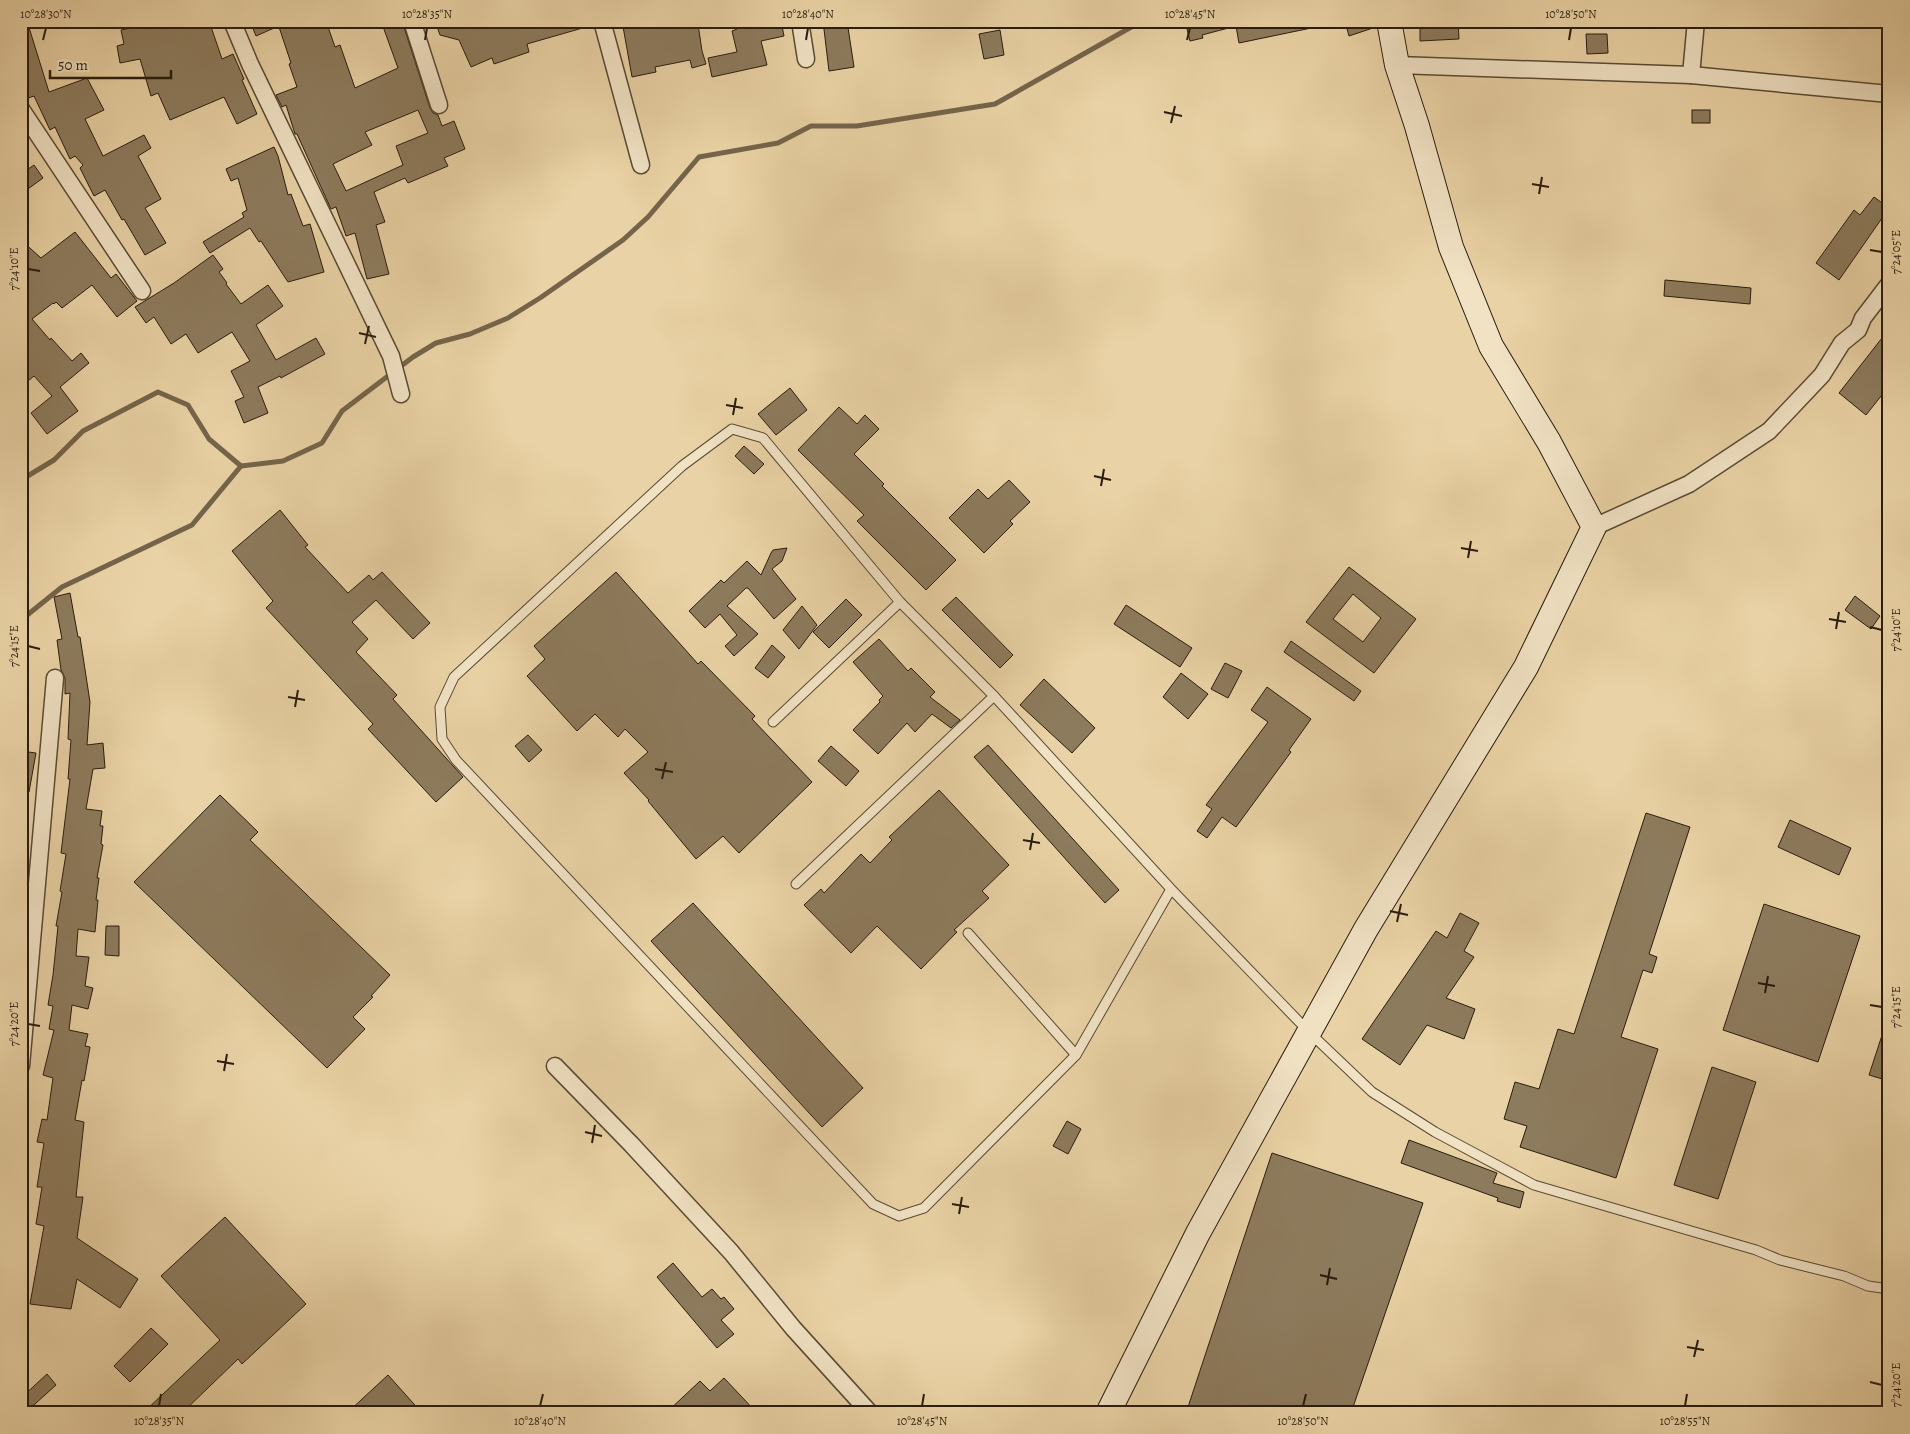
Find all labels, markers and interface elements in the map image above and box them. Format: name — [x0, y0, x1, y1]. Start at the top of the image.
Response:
text: 10°28'30"N — [20, 6, 72, 22]
text: 10°28'35"N — [402, 6, 452, 22]
text: 10°28'40"N — [782, 6, 834, 22]
text: 10°28'45"N — [1165, 6, 1216, 22]
text: 10°28'50"N — [1545, 6, 1597, 22]
scale bar — [50, 48, 171, 80]
text: 50 m — [58, 55, 88, 75]
text: 7°24'05"E — [1888, 230, 1904, 274]
text: 7°24'10"E — [6, 247, 22, 291]
text: 7°24'10"E — [1888, 608, 1904, 652]
text: 7°24'15"E — [6, 625, 22, 667]
text: 7°24'15"E — [1888, 986, 1904, 1028]
text: 7°24'20"E — [6, 1002, 22, 1046]
text: 7°24'20"E — [1888, 1363, 1904, 1407]
text: 10°28'35"N — [134, 1413, 184, 1429]
text: 10°28'40"N — [514, 1413, 566, 1429]
text: 10°28'45"N — [897, 1413, 948, 1429]
text: 10°28'50"N — [1277, 1413, 1329, 1429]
text: 10°28'55"N — [1660, 1413, 1711, 1429]

